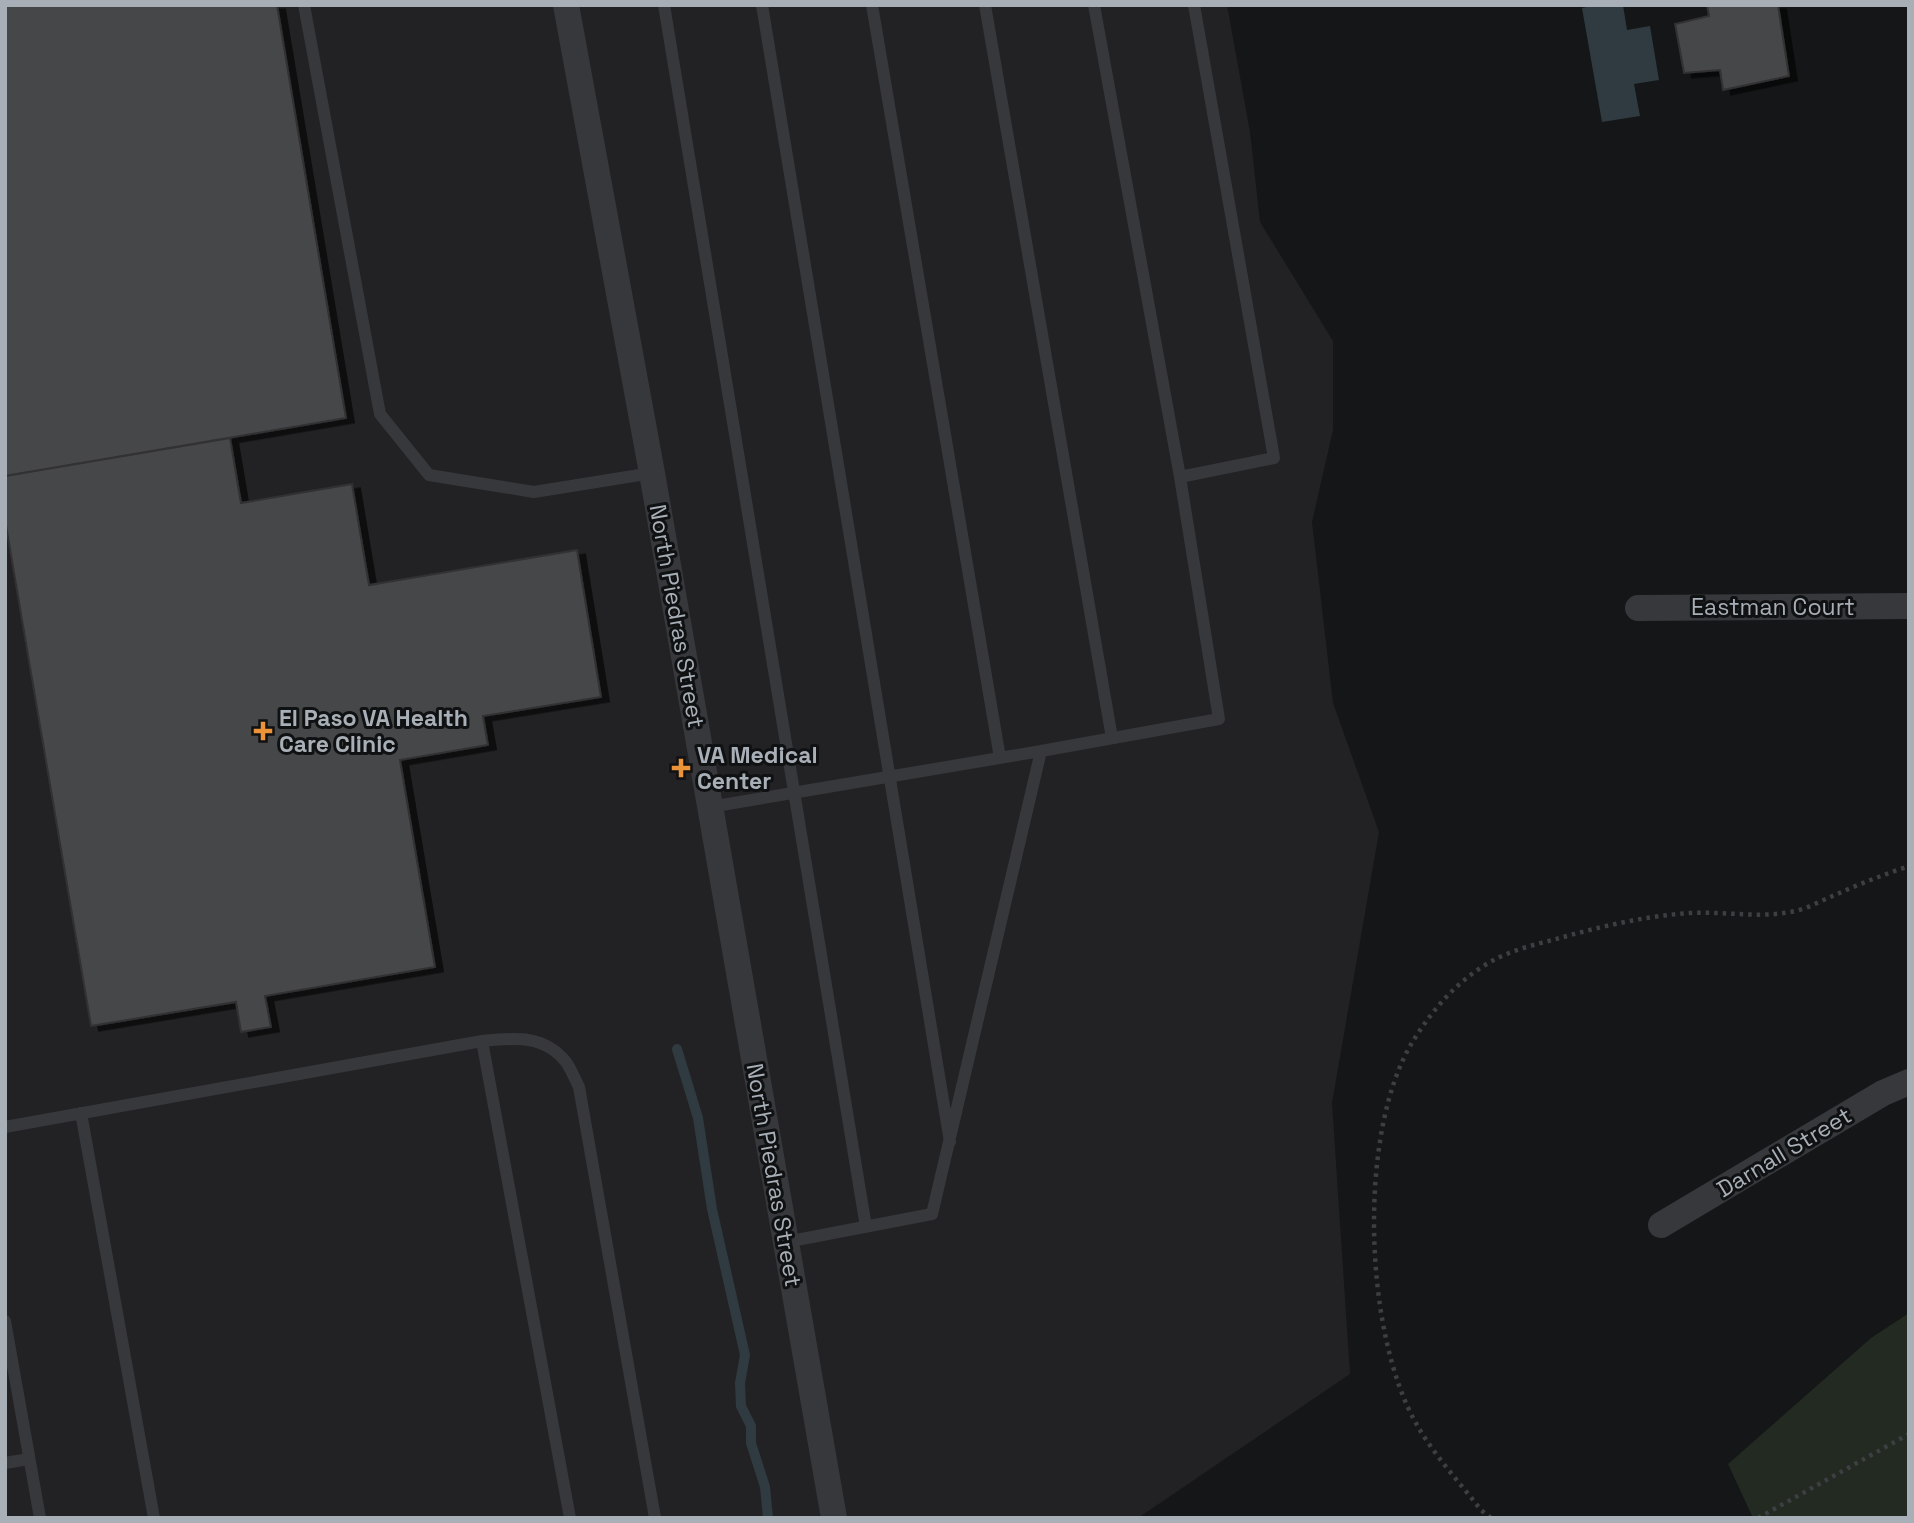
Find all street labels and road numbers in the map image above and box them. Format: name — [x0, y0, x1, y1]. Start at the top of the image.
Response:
street label: North Piedras Street — [643, 502, 711, 730]
street label: Eastman Court — [1691, 592, 1855, 622]
street label: North Piedras Street — [740, 1061, 808, 1289]
street label: Darnall Street — [1711, 1100, 1857, 1204]

